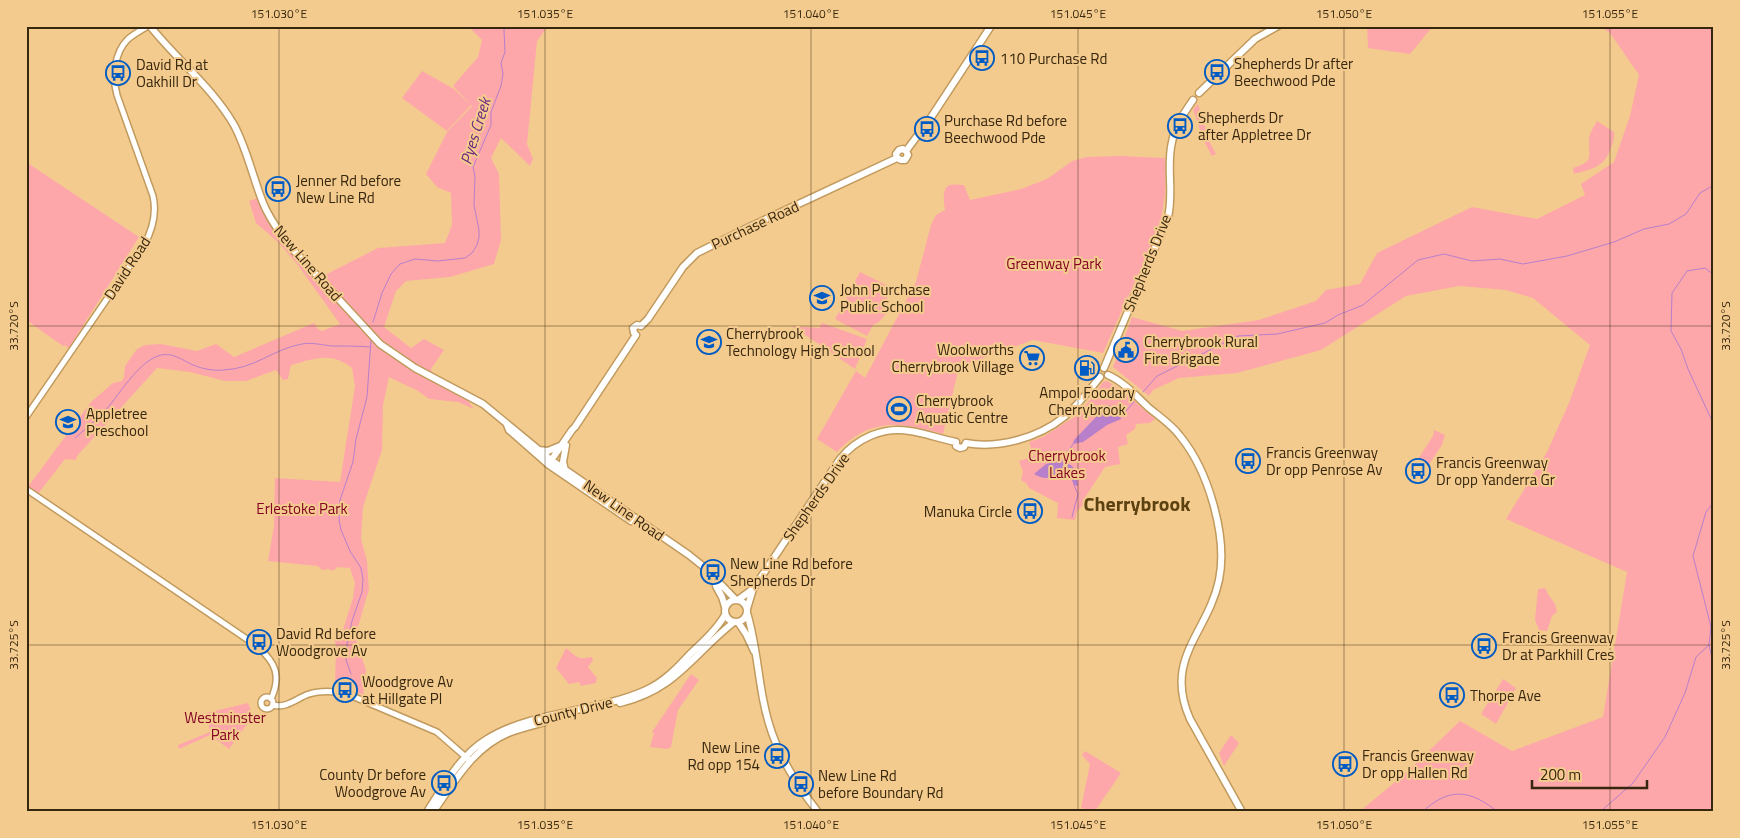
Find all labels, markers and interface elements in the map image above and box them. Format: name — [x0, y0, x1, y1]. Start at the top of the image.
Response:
text: 151.030°E — [251, 4, 307, 23]
text: 151.035°E — [517, 4, 573, 23]
text: 151.040°E — [783, 4, 839, 23]
text: 151.045°E — [1050, 4, 1106, 23]
text: 151.050°E — [1316, 4, 1372, 23]
text: 151.055°E — [1582, 4, 1638, 23]
bus stop icon: 110 Purchase Rd — [969, 45, 995, 71]
place label: 110 Purchase Rd — [1000, 47, 1107, 70]
place label: Shepherds Dr after Beechwood Pde — [1234, 52, 1353, 92]
place label: David Rd at Oakhill Dr — [136, 53, 209, 93]
bus stop icon: Shepherds Dr after Beechwood Pde — [1204, 59, 1230, 85]
bus stop icon: David Rd at Oakhill Dr — [105, 60, 131, 86]
water label: Pyes Creek — [454, 93, 497, 167]
place label: Shepherds Dr after Appletree Dr — [1198, 106, 1311, 146]
place label: Purchase Rd before Beechwood Pde — [944, 109, 1067, 149]
bus stop icon: Shepherds Dr after Appletree Dr — [1167, 113, 1193, 139]
bus stop icon: Purchase Rd before Beechwood Pde — [914, 116, 940, 142]
place label: Jenner Rd before New Line Rd — [296, 169, 401, 209]
bus stop icon: Jenner Rd before New Line Rd — [265, 176, 291, 202]
street label: Purchase Road — [707, 195, 803, 255]
street label: Shepherds Drive — [1117, 211, 1177, 315]
street label: New Line Road — [268, 220, 348, 306]
street label: David Road — [98, 232, 156, 304]
park label: Greenway Park — [1006, 252, 1102, 275]
place label: John Purchase Public School — [840, 278, 930, 318]
school or university icon: John Purchase Public School — [809, 285, 835, 311]
text: 33.720°S — [4, 301, 23, 351]
text: 33.720°S — [1716, 301, 1735, 351]
place label: Cherrybrook Technology High School — [726, 322, 875, 362]
school or university icon: Cherrybrook Technology High School — [696, 329, 722, 355]
place label: Cherrybrook Rural Fire Brigade — [1144, 330, 1258, 370]
public building icon: Cherrybrook Rural Fire Brigade — [1113, 337, 1139, 363]
place label: Woolworths Cherrybrook Village — [892, 338, 1014, 378]
supermarket icon: Woolworths Cherrybrook Village — [1019, 345, 1045, 371]
fuel station icon: Ampol Foodary Cherrybrook — [1074, 355, 1100, 381]
place label: Ampol Foodary Cherrybrook — [1039, 381, 1135, 421]
place label: Cherrybrook Aquatic Centre — [916, 389, 1008, 429]
sports icon: Cherrybrook Aquatic Centre — [886, 396, 912, 422]
place label: Appletree Preschool — [86, 402, 148, 442]
school or university icon: Appletree Preschool — [55, 409, 81, 435]
place label: Francis Greenway Dr opp Penrose Av — [1266, 441, 1382, 481]
park label: Cherrybrook Lakes — [1028, 444, 1106, 484]
street label: Shepherds Drive — [777, 448, 855, 546]
bus stop icon: Francis Greenway Dr opp Penrose Av — [1235, 448, 1261, 474]
place label: Francis Greenway Dr opp Yanderra Gr — [1436, 451, 1555, 491]
bus stop icon: Francis Greenway Dr opp Yanderra Gr — [1405, 458, 1431, 484]
street label: New Line Road — [579, 474, 669, 546]
district label: Cherrybrook — [1084, 488, 1191, 519]
park label: Erlestoke Park — [256, 497, 348, 520]
bus stop icon: Manuka Circle — [1017, 498, 1043, 524]
place label: Manuka Circle — [924, 500, 1012, 523]
place label: New Line Rd before Shepherds Dr — [730, 552, 853, 592]
bus stop icon: New Line Rd before Shepherds Dr — [700, 559, 726, 585]
text: 33.725°S — [4, 620, 23, 670]
text: 33.725°S — [1716, 620, 1735, 670]
place label: David Rd before Woodgrove Av — [276, 622, 376, 662]
place label: Francis Greenway Dr at Parkhill Cres — [1502, 626, 1614, 666]
bus stop icon: David Rd before Woodgrove Av — [246, 629, 272, 655]
bus stop icon: Francis Greenway Dr at Parkhill Cres — [1471, 633, 1497, 659]
place label: Woodgrove Av at Hillgate Pl — [362, 670, 453, 710]
bus stop icon: Woodgrove Av at Hillgate Pl — [332, 677, 358, 703]
bus stop icon: Thorpe Ave — [1439, 682, 1465, 708]
place label: Thorpe Ave — [1470, 684, 1541, 707]
street label: County Drive — [531, 690, 615, 732]
park label: Westminster Park — [184, 706, 266, 746]
place label: New Line Rd opp 154 — [687, 736, 760, 776]
bus stop icon: New Line Rd opp 154 — [764, 743, 790, 769]
place label: Francis Greenway Dr opp Hallen Rd — [1362, 744, 1474, 784]
bus stop icon: Francis Greenway Dr opp Hallen Rd — [1332, 751, 1358, 777]
scale bar — [1532, 758, 1648, 790]
place label: County Dr before Woodgrove Av — [319, 763, 426, 803]
text: 200 m — [1540, 763, 1581, 786]
place label: New Line Rd before Boundary Rd — [818, 764, 944, 804]
bus stop icon: County Dr before Woodgrove Av — [431, 770, 457, 796]
bus stop icon: New Line Rd before Boundary Rd — [788, 771, 814, 797]
text: 151.030°E — [251, 815, 307, 834]
text: 151.035°E — [517, 815, 573, 834]
text: 151.040°E — [783, 815, 839, 834]
text: 151.045°E — [1050, 815, 1106, 834]
text: 151.050°E — [1316, 815, 1372, 834]
text: 151.055°E — [1582, 815, 1638, 834]

